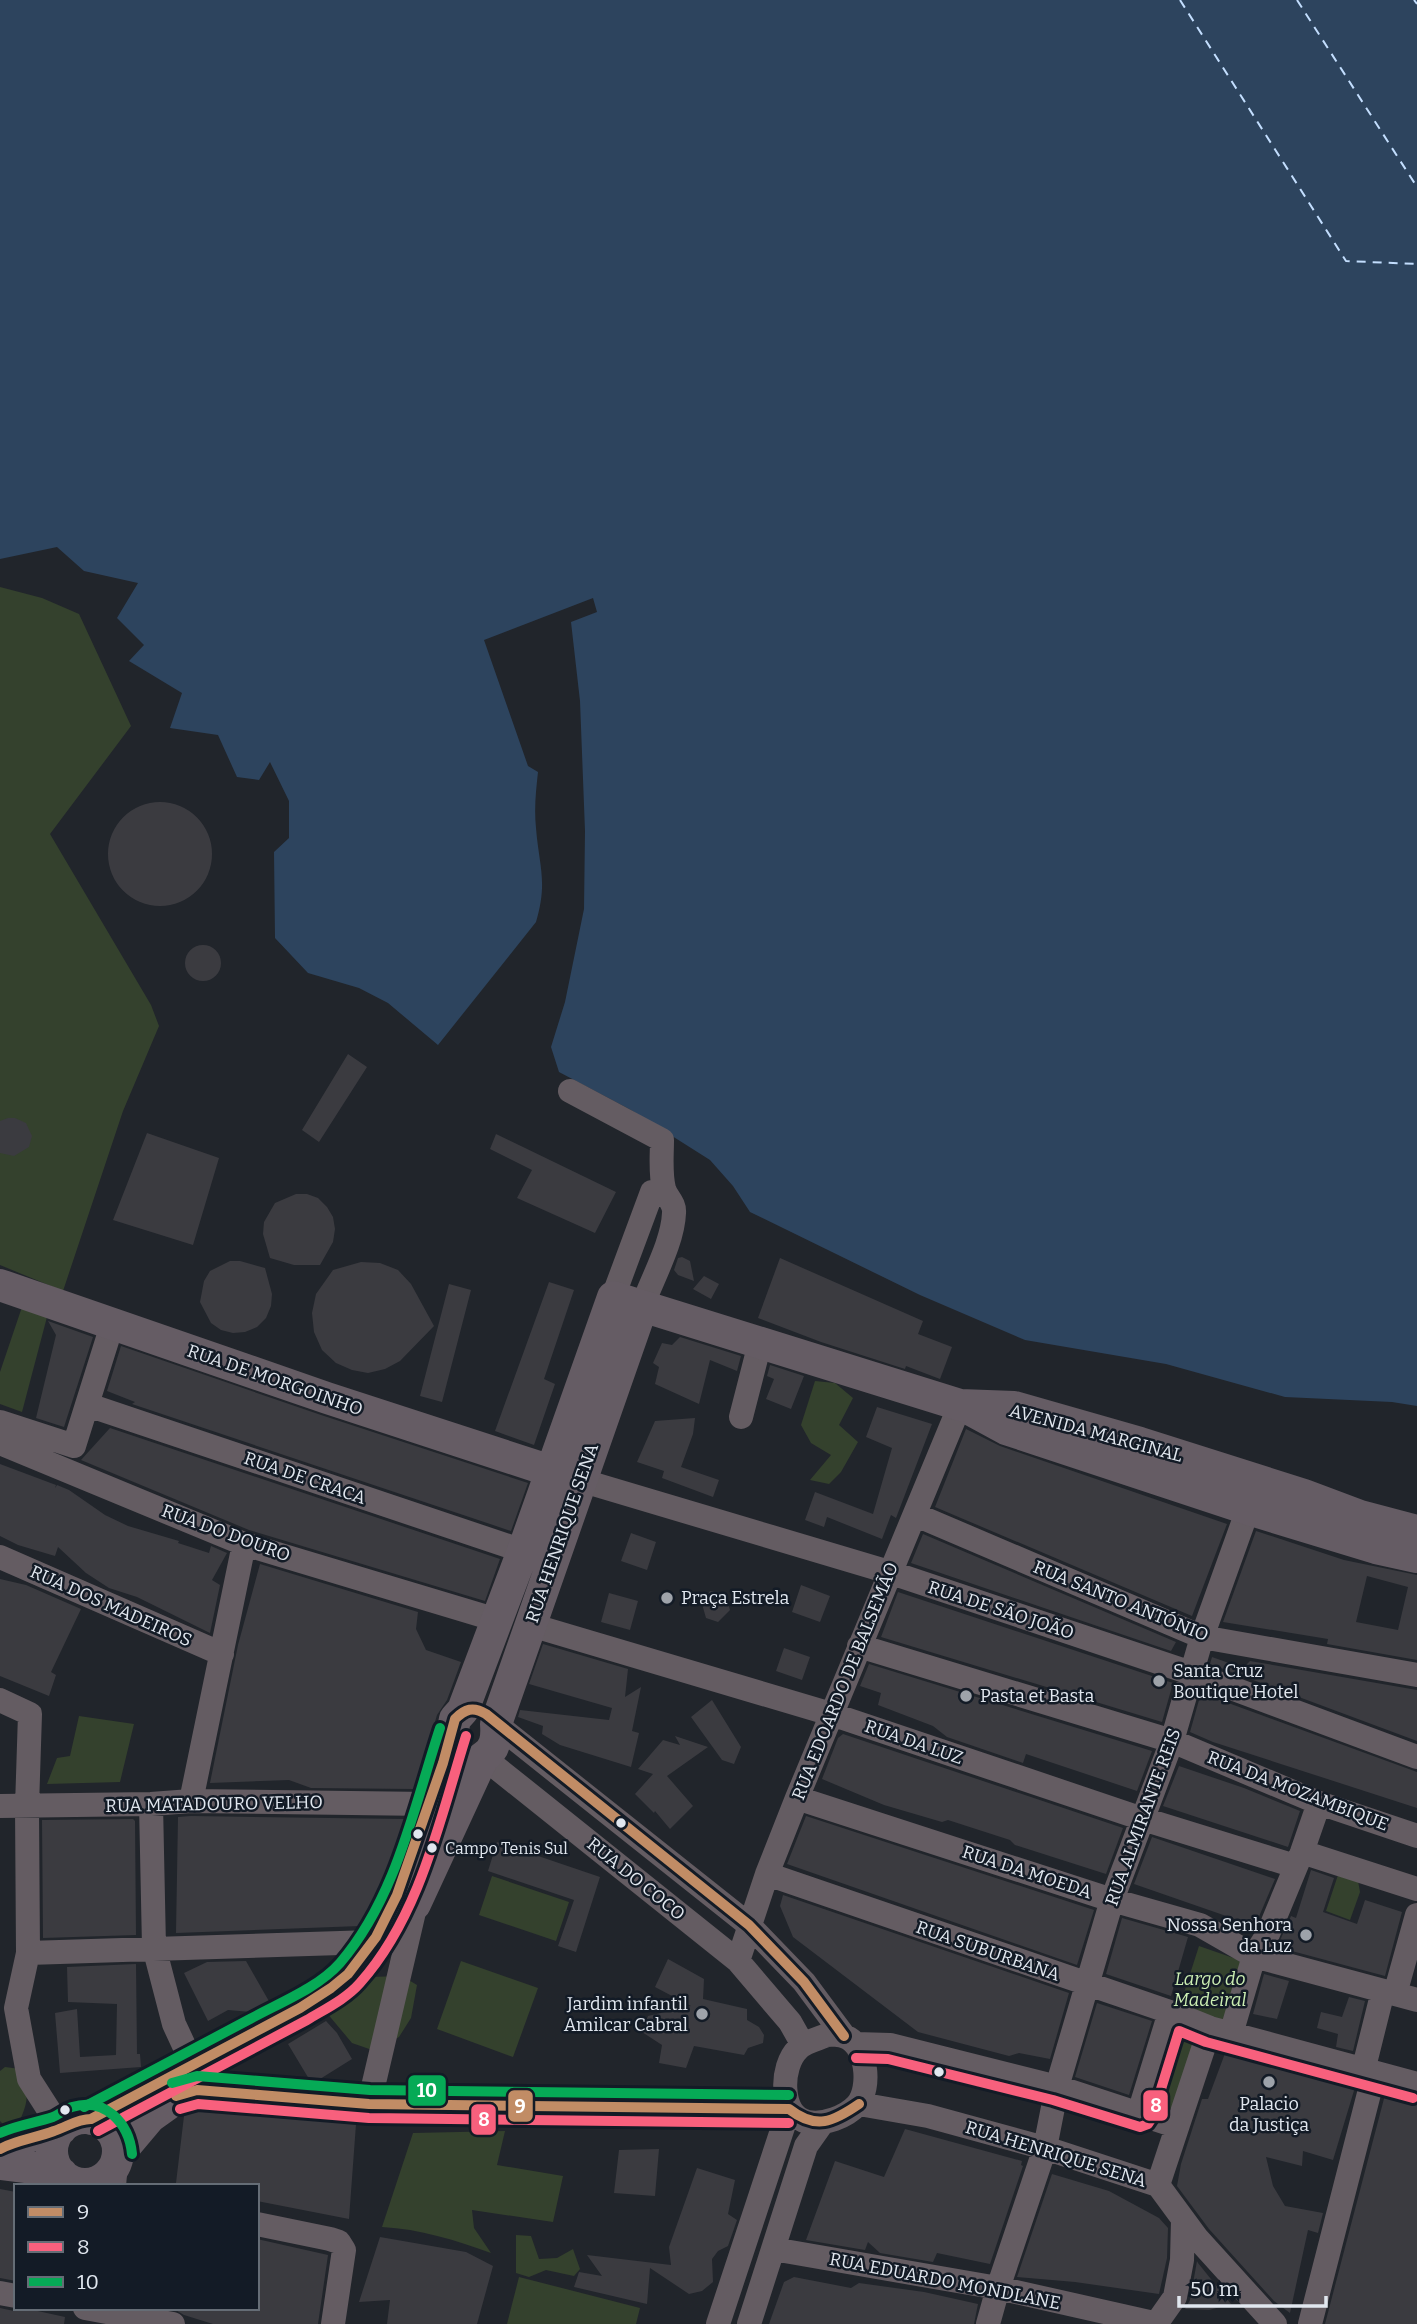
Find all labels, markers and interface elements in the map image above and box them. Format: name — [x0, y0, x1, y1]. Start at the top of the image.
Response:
street label: RUA DE MORGOINHO — [184, 1340, 366, 1420]
street label: AVENIDA MARGINAL — [1007, 1399, 1185, 1467]
street label: RUA HENRIQUE SENA — [521, 1440, 603, 1626]
street label: RUA DE CRACA — [241, 1447, 369, 1509]
street label: RUA DO DOURO — [159, 1500, 293, 1566]
street label: RUA SANTO ANTÓNIO — [1030, 1556, 1212, 1646]
street label: RUA EDOARDO DE BALSEMÃO — [787, 1559, 903, 1803]
street label: RUA DOS MADEIROS — [27, 1560, 195, 1652]
street label: RUA DE SÃO JOÃO — [925, 1576, 1077, 1644]
place label: Praça Estrela — [681, 1587, 789, 1609]
marker: Praça Estrela — [659, 1590, 675, 1606]
place label: Santa Cruz Boutique Hotel — [1173, 1660, 1298, 1703]
marker: Santa Cruz Boutique Hotel — [1151, 1673, 1167, 1689]
place label: Pasta et Basta — [980, 1685, 1094, 1707]
marker: Pasta et Basta — [958, 1688, 974, 1704]
street label: RUA DA LUZ — [862, 1715, 966, 1769]
street label: RUA ALMIRANTE REIS — [1101, 1725, 1185, 1909]
street label: RUA DA MOZAMBIQUE — [1204, 1746, 1392, 1836]
street label: RUA MATADOURO VELHO — [105, 1791, 323, 1817]
unlabelled marker — [614, 1816, 628, 1830]
unlabelled marker — [411, 1827, 425, 1841]
street label: RUA DO COCO — [583, 1833, 689, 1925]
place label: Campo Tenis Sul — [445, 1839, 568, 1858]
marker: Campo Tenis Sul — [425, 1841, 439, 1855]
street label: RUA DA MOEDA — [959, 1841, 1095, 1903]
place label: Nossa Senhora da Luz — [1166, 1914, 1292, 1957]
street label: RUA SUBURBANA — [913, 1916, 1063, 1986]
marker: Nossa Senhora da Luz — [1298, 1927, 1314, 1943]
park label: Largo do Madeiral — [1174, 1968, 1247, 2011]
place label: Jardim infantil Amilcar Cabral — [564, 1993, 688, 2036]
marker: Jardim infantil Amilcar Cabral — [694, 2006, 710, 2022]
unlabelled marker — [932, 2065, 946, 2079]
line badge: 10 — [407, 2074, 447, 2107]
marker: Palacio da Justiça — [1261, 2074, 1277, 2090]
text: 10 — [417, 2079, 437, 2102]
line badge: 9 — [507, 2089, 534, 2123]
line badge: 8 — [1142, 2089, 1169, 2122]
place label: Palacio da Justiça — [1229, 2093, 1309, 2136]
text: 8 — [1150, 2094, 1162, 2117]
text: 9 — [514, 2095, 526, 2118]
unlabelled marker — [58, 2103, 72, 2117]
line badge: 8 — [470, 2103, 497, 2136]
text: 8 — [478, 2108, 490, 2131]
street label: RUA HENRIQUE SENA — [963, 2116, 1149, 2192]
legend — [14, 2184, 259, 2310]
text: 9 — [77, 2199, 89, 2225]
text: 8 — [77, 2234, 90, 2260]
street label: RUA EDUARDO MONDLANE — [828, 2248, 1062, 2314]
scale bar — [1179, 2264, 1326, 2308]
text: 10 — [77, 2269, 99, 2295]
text: 50 m — [1190, 2276, 1239, 2302]

